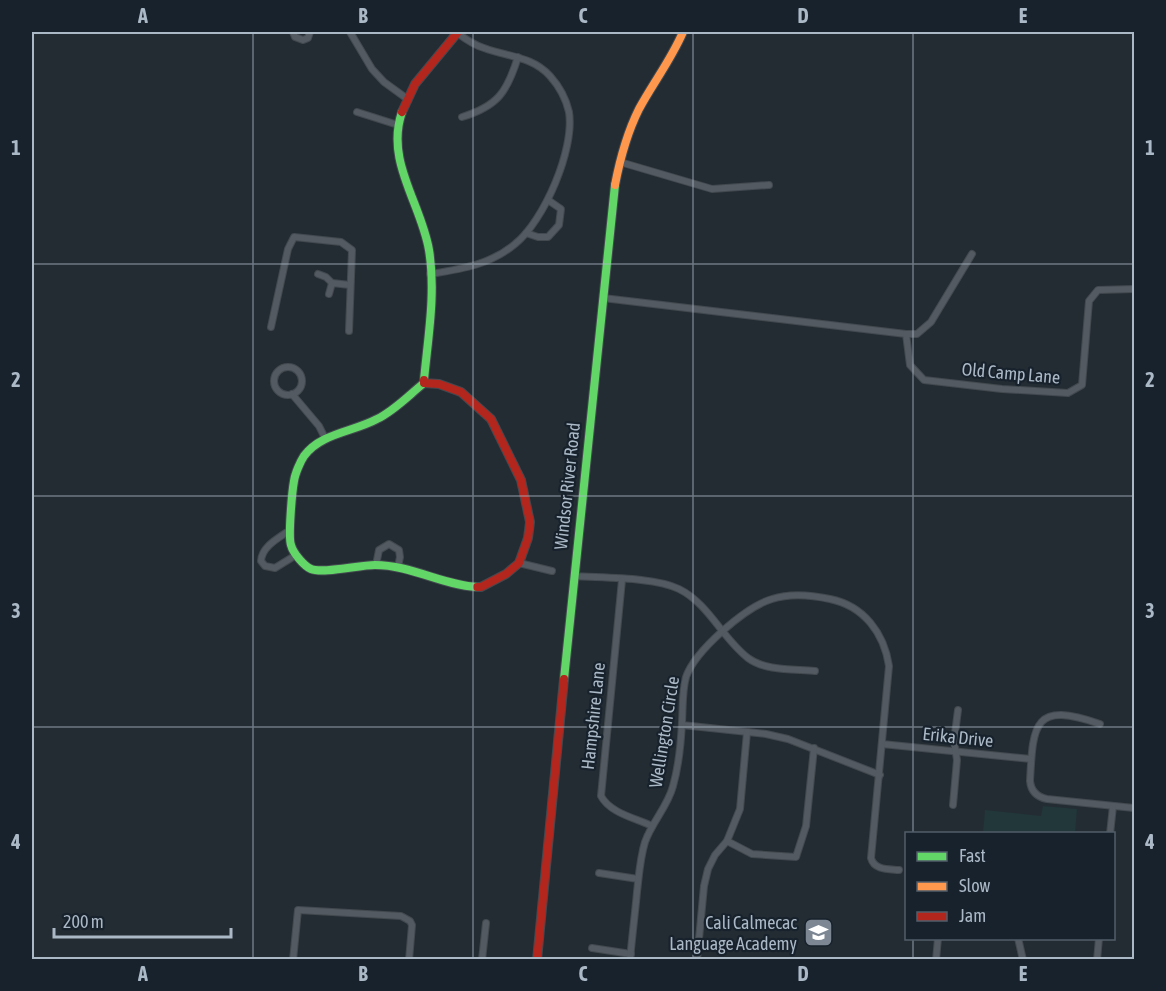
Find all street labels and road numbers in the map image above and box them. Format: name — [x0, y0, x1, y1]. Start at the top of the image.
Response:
street label: Old Camp Lane — [961, 358, 1061, 388]
street label: Windsor River Road — [550, 421, 584, 551]
street label: Hampshire Lane — [577, 661, 609, 771]
street label: Wellington Circle — [645, 675, 683, 789]
street label: Erika Drive — [922, 723, 994, 751]

